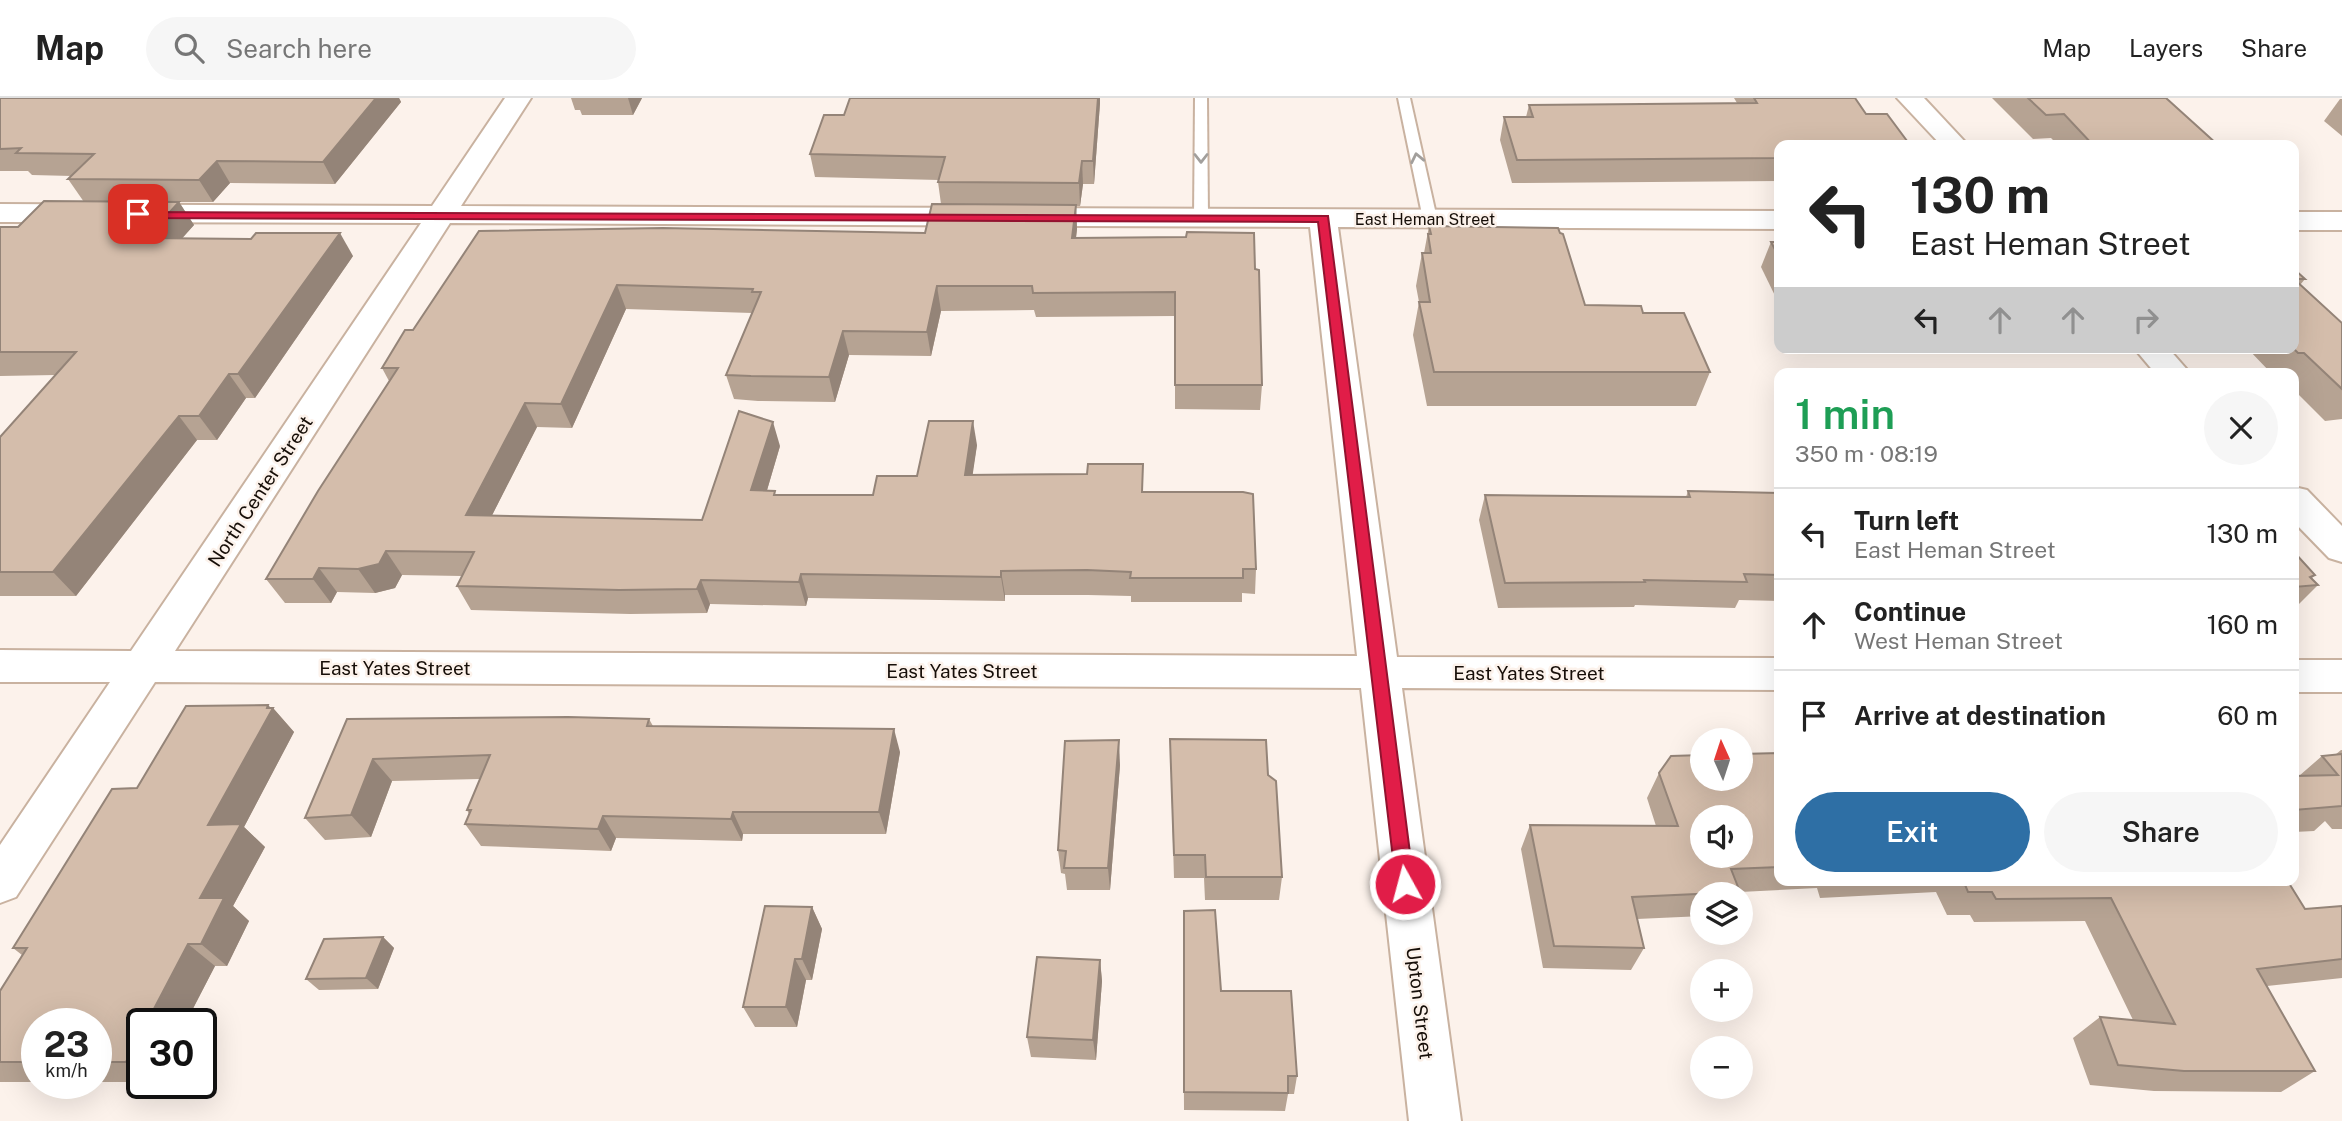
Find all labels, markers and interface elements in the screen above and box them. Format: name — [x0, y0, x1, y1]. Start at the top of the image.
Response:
search box — [146, 17, 636, 80]
text: Map — [35, 29, 104, 67]
icon: search — [170, 29, 208, 67]
text: Search here — [226, 33, 372, 64]
text: Map — [2042, 34, 2091, 62]
text: Layers — [2129, 34, 2203, 62]
text: Share — [2241, 34, 2307, 62]
one-way arrow — [1411, 152, 1426, 164]
one-way arrow — [1193, 153, 1209, 164]
text: 130 m — [1910, 166, 2050, 224]
icon: left — [1795, 168, 1886, 259]
pin — [108, 184, 168, 244]
icon: arrive — [119, 195, 157, 233]
street label: East Heman Street — [1355, 210, 1495, 229]
text: East Heman Street — [1910, 225, 2191, 262]
icon: left — [1908, 301, 1946, 339]
icon: ahead — [1981, 301, 2019, 339]
icon: ahead — [2054, 301, 2092, 339]
icon: right — [2127, 301, 2165, 339]
text: 1 min — [1795, 389, 1895, 438]
button: close — [2204, 391, 2278, 465]
street label: North Center Street — [203, 412, 317, 570]
text: 350 m · 08:19 — [1795, 440, 1938, 467]
text: Turn left — [1854, 505, 1959, 536]
icon: left — [1795, 515, 1833, 553]
text: 130 m — [2206, 518, 2278, 549]
text: East Heman Street — [1854, 536, 2056, 563]
text: Continue — [1854, 596, 1966, 627]
icon: ahead — [1795, 606, 1833, 644]
text: 160 m — [2207, 609, 2278, 640]
text: West Heman Street — [1854, 627, 2063, 654]
street label: East Yates Street — [319, 657, 471, 679]
street label: East Yates Street — [886, 660, 1038, 682]
street label: East Yates Street — [1453, 662, 1605, 684]
icon: arrive — [1795, 697, 1833, 735]
text: Arrive at destination — [1854, 700, 2106, 731]
text: 60 m — [2217, 700, 2278, 731]
north arrow — [1690, 728, 1754, 791]
map controls — [1690, 728, 1753, 1099]
button: Exit — [1795, 792, 2030, 872]
button: Share — [2044, 792, 2278, 872]
button: sound — [1690, 805, 1753, 868]
position arrow — [1368, 847, 1442, 921]
button: layers — [1690, 882, 1753, 945]
street label: Upton Street — [1402, 946, 1438, 1060]
button: + — [1690, 959, 1753, 1022]
speed limit sign: 30 — [126, 1008, 217, 1099]
text: 23 — [44, 1024, 89, 1065]
button: − — [1690, 1036, 1753, 1099]
text: km/h — [45, 1060, 88, 1081]

